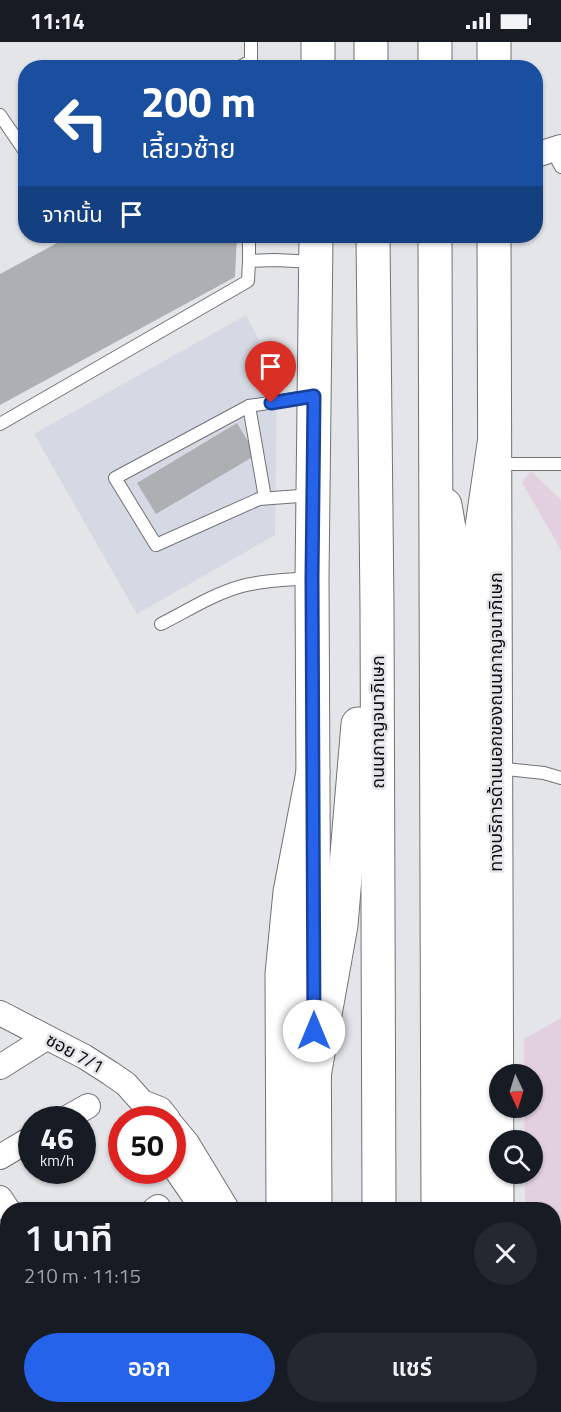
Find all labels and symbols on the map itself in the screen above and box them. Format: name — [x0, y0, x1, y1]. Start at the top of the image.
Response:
pin — [245, 341, 296, 403]
street label: ทางบริการด้านนอกของถนนกาญจนาภิเษก — [482, 572, 509, 872]
street label: ถนนกาญจนาภิเษก — [364, 655, 391, 789]
position arrow — [282, 999, 346, 1063]
street label: ซอย 7/1 — [41, 1026, 109, 1080]
north arrow — [489, 1064, 543, 1118]
speed limit sign: 50 — [108, 1106, 186, 1184]

